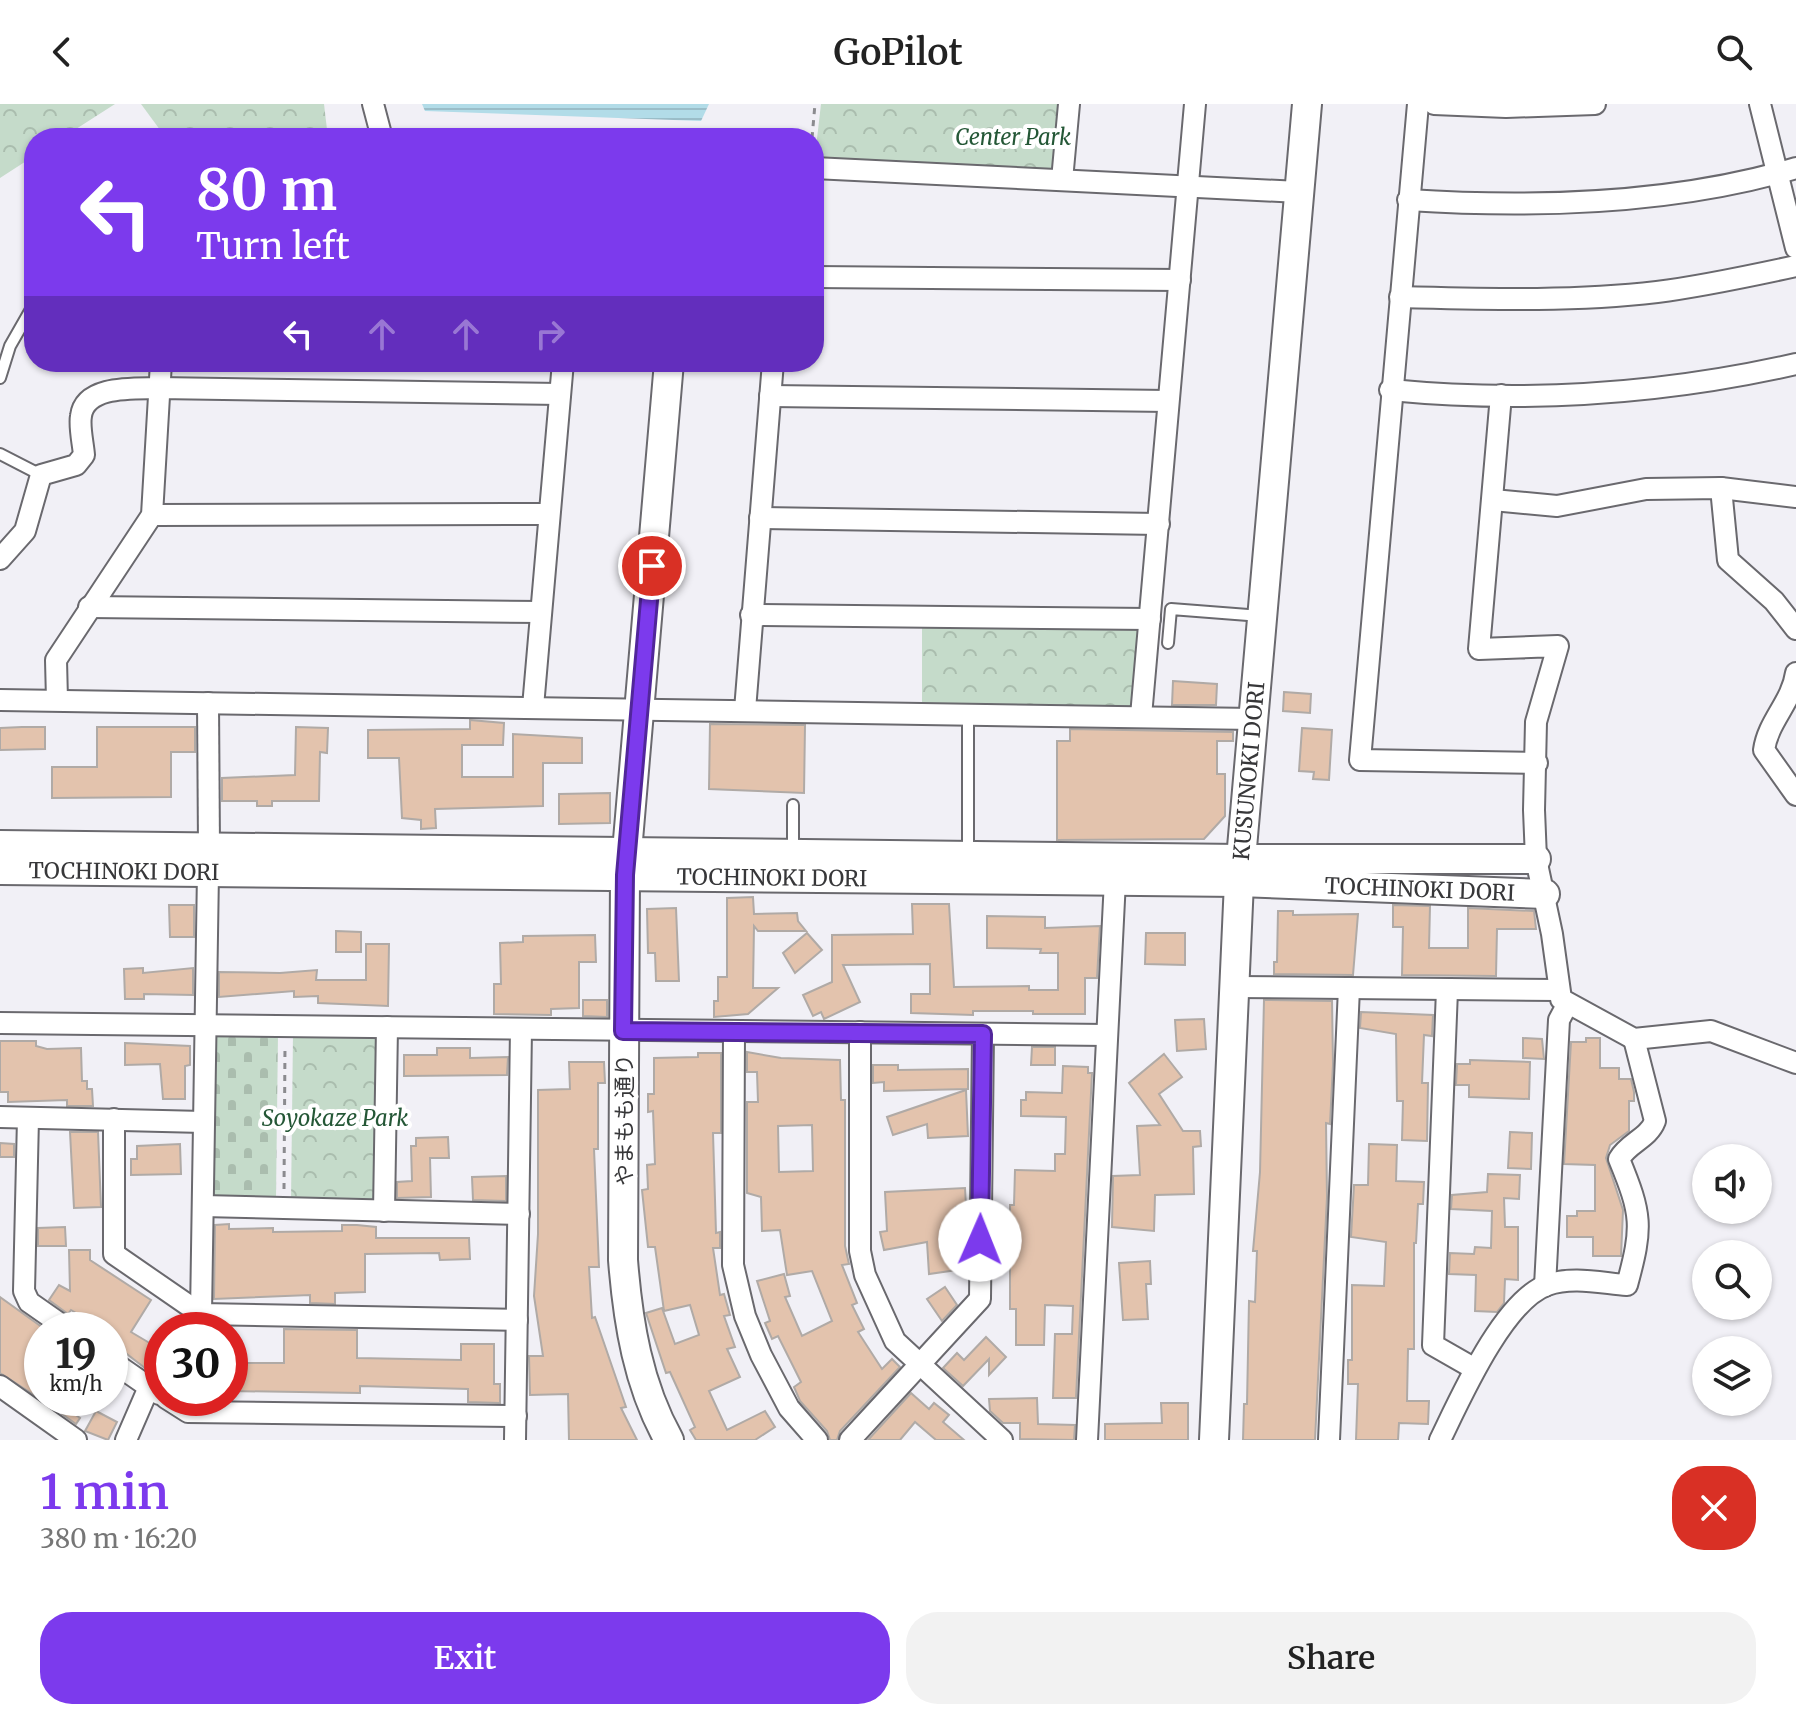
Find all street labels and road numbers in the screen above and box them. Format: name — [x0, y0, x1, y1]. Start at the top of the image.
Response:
street label: KUSUNOKI DORI — [1227, 680, 1270, 862]
street label: TOCHINOKI DORI — [28, 856, 220, 886]
street label: TOCHINOKI DORI — [676, 863, 867, 892]
street label: TOCHINOKI DORI — [1324, 871, 1516, 907]
street label: やまもも通り — [610, 1054, 638, 1186]

